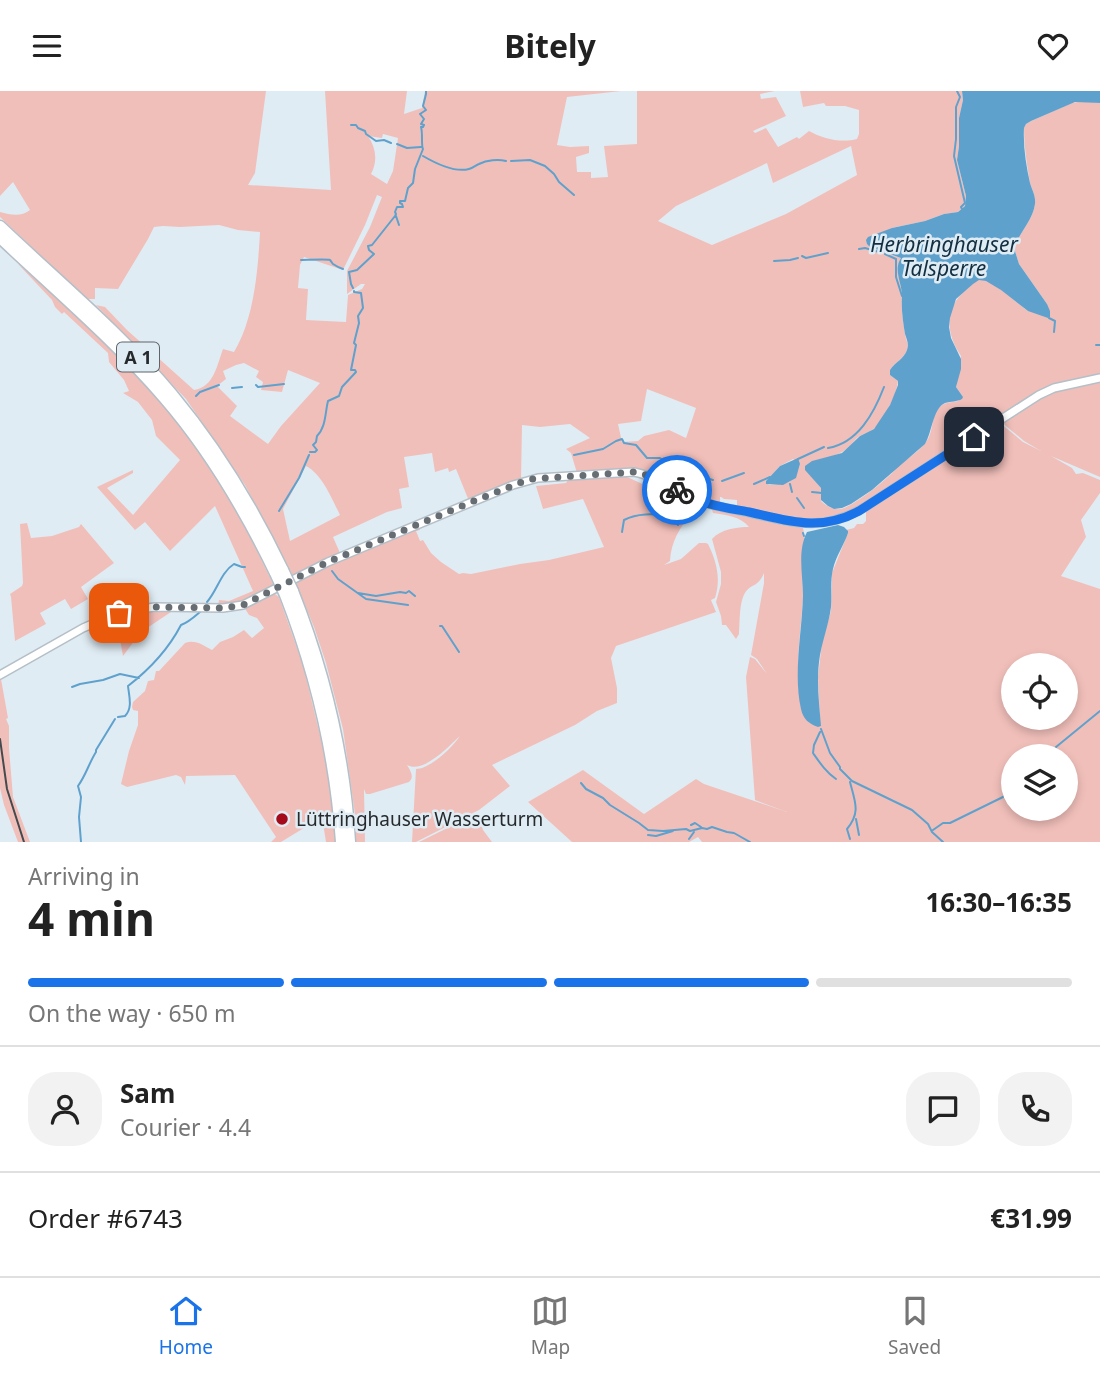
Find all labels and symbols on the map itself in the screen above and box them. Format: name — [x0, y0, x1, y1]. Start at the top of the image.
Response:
water label: Herbringhauser Talsperre — [870, 230, 1019, 282]
road number: A 1 — [117, 343, 159, 371]
pin — [944, 407, 1004, 467]
courier — [642, 455, 712, 525]
pin — [89, 583, 149, 643]
place label: Lüttringhauser Wasserturm — [296, 806, 543, 832]
marker: Lüttringhauser Wasserturm — [274, 811, 290, 827]

